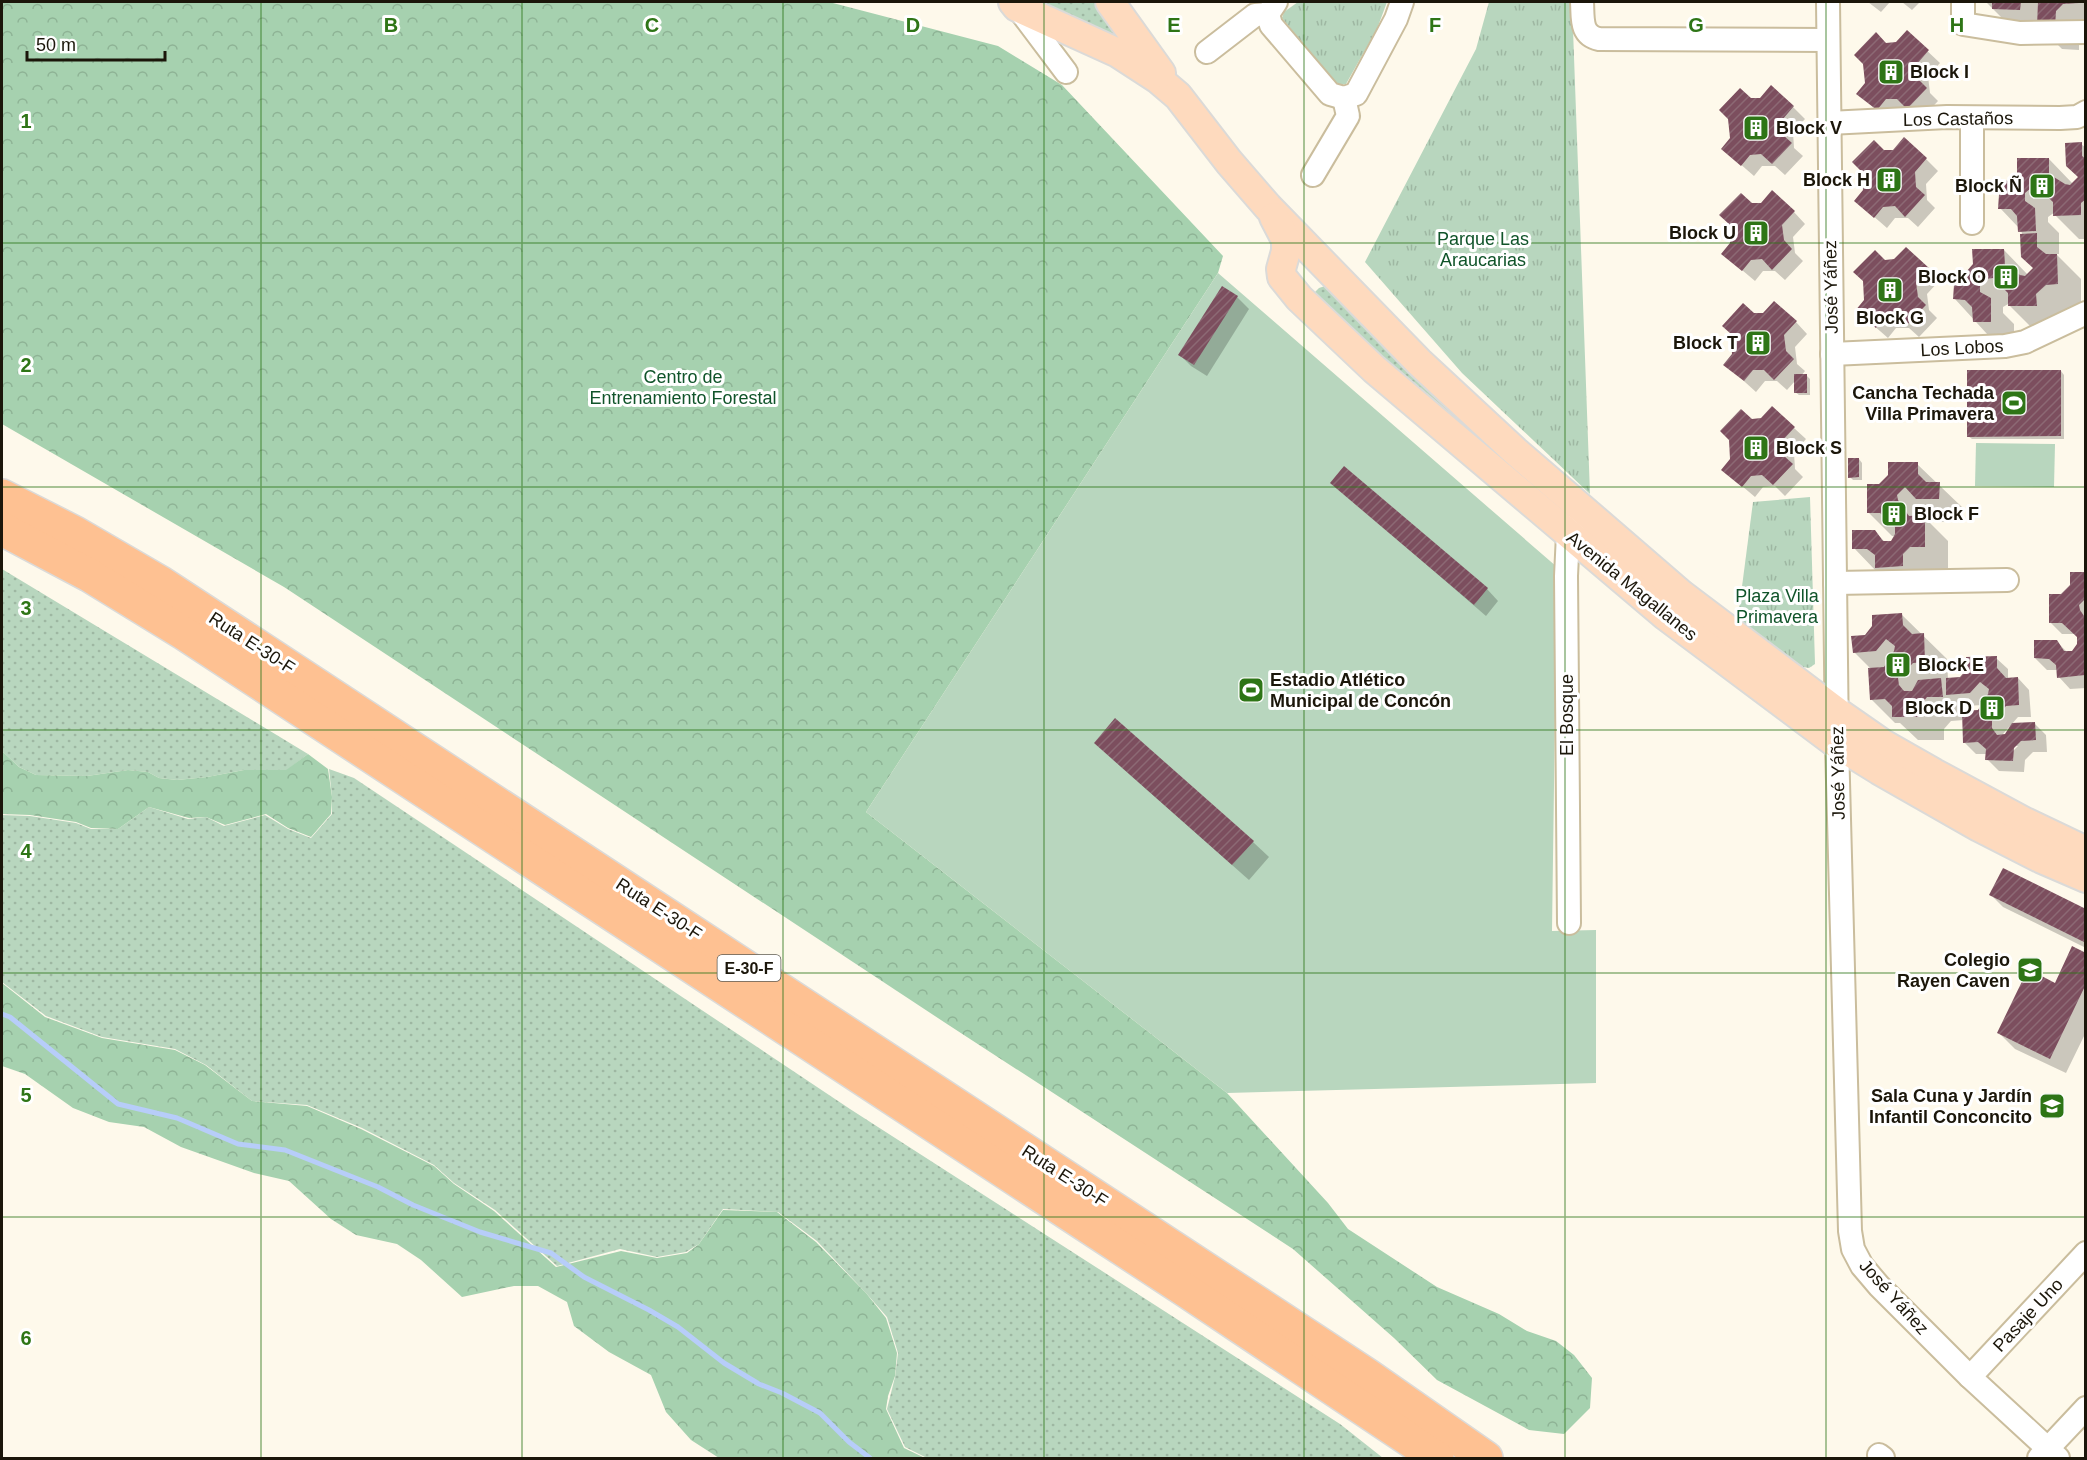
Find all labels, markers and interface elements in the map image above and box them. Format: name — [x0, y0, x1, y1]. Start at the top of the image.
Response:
text: B — [384, 14, 398, 36]
text: C — [645, 14, 659, 36]
text: D — [906, 14, 920, 36]
text: E — [1167, 14, 1181, 36]
text: F — [1429, 14, 1441, 36]
text: G — [1688, 14, 1704, 36]
text: H — [1950, 14, 1964, 36]
scale bar — [27, 24, 165, 62]
text: 50 m — [36, 35, 76, 55]
building icon: Block I — [1876, 57, 1906, 87]
place label: Block I — [1910, 62, 1969, 82]
street label: Los Castaños — [1903, 108, 2013, 130]
text: 1 — [20, 110, 32, 132]
building icon: Block V — [1741, 113, 1771, 143]
place label: Block V — [1776, 118, 1842, 138]
building icon: Block H — [1874, 165, 1904, 195]
place label: Block H — [1803, 170, 1870, 190]
building icon: Block Ñ — [2027, 171, 2057, 201]
place label: Block Ñ — [1955, 175, 2022, 196]
building icon: Block U — [1741, 218, 1771, 248]
place label: Block U — [1669, 223, 1736, 243]
park label: Parque Las Araucarias — [1437, 229, 1529, 270]
street label: José Yáñez — [1820, 240, 1842, 334]
building icon: Block O — [1991, 262, 2021, 292]
place label: Block O — [1918, 267, 1986, 287]
building icon: Block G — [1875, 275, 1905, 305]
place label: Block G — [1856, 308, 1924, 328]
building icon: Block T — [1743, 328, 1773, 358]
place label: Block T — [1673, 333, 1738, 353]
street label: Los Lobos — [1920, 336, 2004, 360]
text: 2 — [20, 354, 32, 376]
park label: Centro de Entrenamiento Forestal — [589, 367, 777, 408]
place label: Cancha Techada Villa Primavera — [1852, 383, 1995, 424]
sports icon: Cancha Techada Villa Primavera — [1999, 388, 2029, 418]
building icon: Block S — [1741, 433, 1771, 463]
place label: Block S — [1776, 438, 1842, 458]
building icon: Block F — [1879, 499, 1909, 529]
place label: Block F — [1914, 504, 1979, 524]
street label: Avenida Magallanes — [1563, 527, 1701, 645]
park label: Plaza Villa Primavera — [1735, 586, 1820, 627]
text: 3 — [20, 597, 32, 619]
street label: Ruta E-30-F — [205, 608, 299, 678]
building icon: Block E — [1883, 650, 1913, 680]
place label: Block E — [1918, 655, 1984, 675]
place label: Estadio Atlético Municipal de Concón — [1270, 670, 1451, 711]
street label: El Bosque — [1557, 674, 1577, 756]
sports icon: Estadio Atlético Municipal de Concón — [1236, 675, 1266, 705]
building icon: Block D — [1977, 693, 2007, 723]
place label: Block D — [1905, 698, 1972, 718]
street label: José Yáñez — [1827, 726, 1849, 820]
text: 4 — [20, 840, 32, 862]
street label: Ruta E-30-F — [612, 874, 706, 944]
place label: Colegio Rayen Caven — [1897, 950, 2010, 991]
road number: E-30-F — [718, 955, 780, 981]
school or university icon: Colegio Rayen Caven — [2015, 955, 2045, 985]
text: 5 — [20, 1084, 32, 1106]
place label: Sala Cuna y Jardín Infantil Conconcito — [1869, 1086, 2032, 1127]
school or university icon: Sala Cuna y Jardín Infantil Conconcito — [2037, 1091, 2067, 1121]
street label: Ruta E-30-F — [1018, 1141, 1112, 1211]
street label: José Yáñez — [1855, 1255, 1933, 1339]
street label: Pasaje Uno — [1989, 1274, 2067, 1356]
text: 6 — [20, 1327, 32, 1349]

